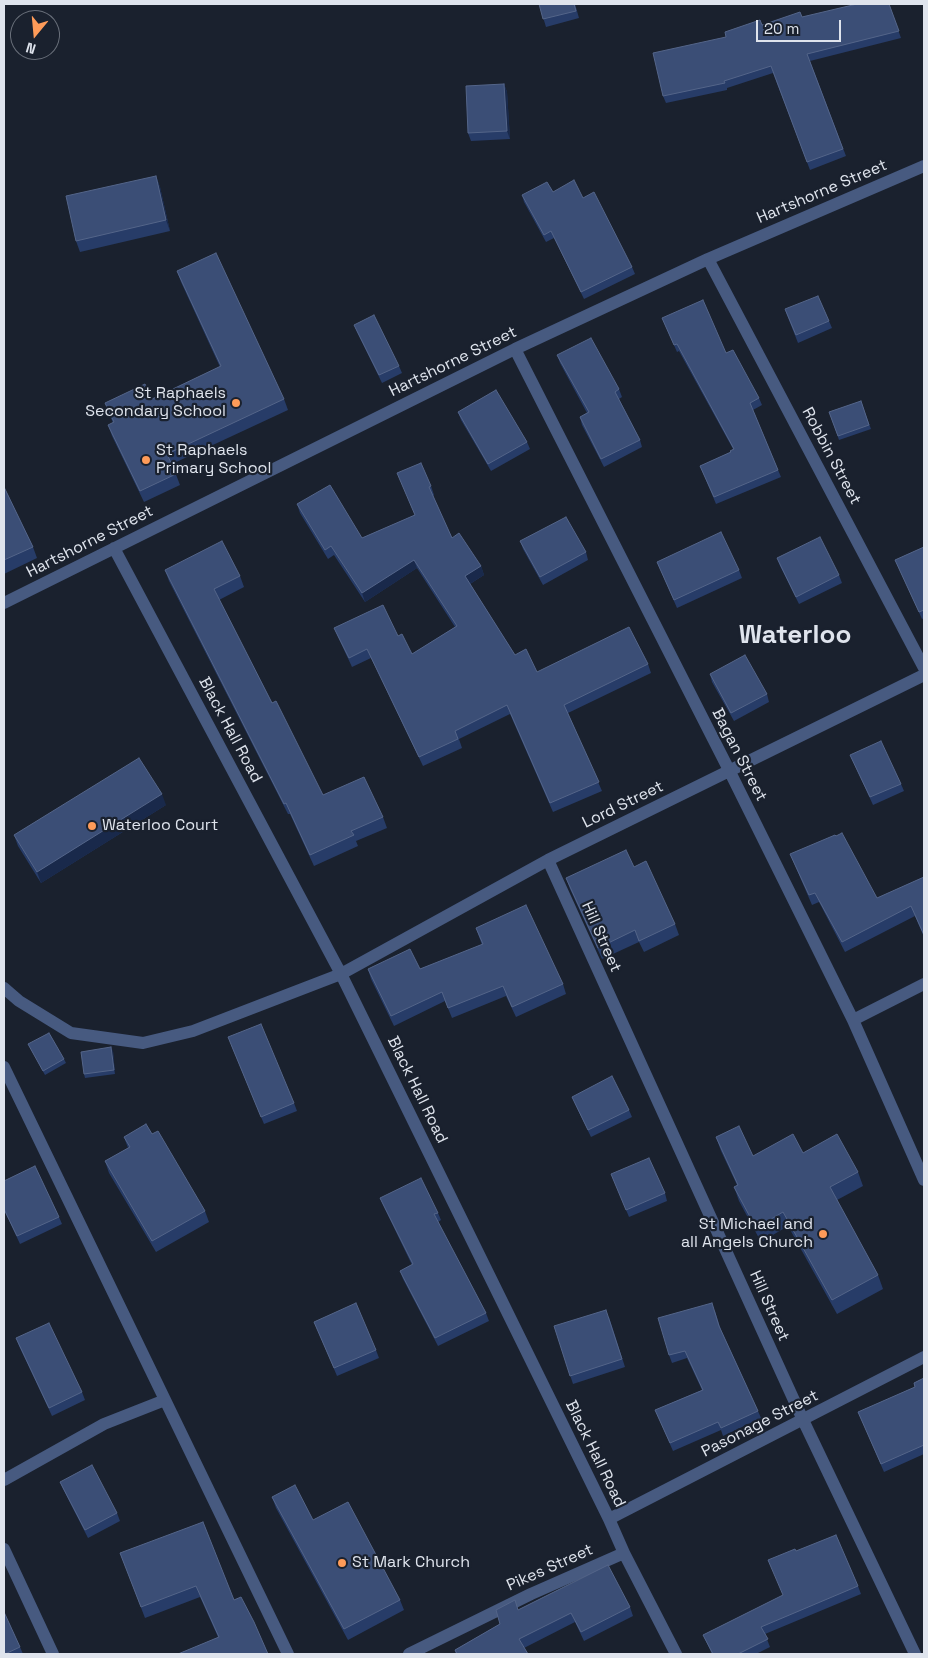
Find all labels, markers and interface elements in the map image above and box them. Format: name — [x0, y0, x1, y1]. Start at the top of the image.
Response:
north arrow — [10, 10, 60, 60]
scale bar — [758, 10, 843, 42]
text: 20 m — [764, 19, 799, 38]
text: N — [24, 38, 38, 58]
street label: Hartshorne Street — [754, 156, 890, 228]
street label: Hartshorne Street — [386, 323, 520, 401]
place label: St Raphaels Secondary School — [85, 384, 226, 422]
marker: St Raphaels Secondary School — [230, 397, 242, 409]
street label: Robbin Street — [797, 404, 865, 508]
place label: St Raphaels Primary School — [156, 441, 271, 479]
marker: St Raphaels Primary School — [140, 454, 152, 466]
street label: Hartshorne Street — [23, 502, 157, 582]
district label: Waterloo — [739, 620, 851, 652]
street label: Black Hall Road — [194, 674, 266, 786]
street label: Bagan Street — [707, 705, 771, 805]
street label: Lord Street — [579, 777, 667, 833]
place label: Waterloo Court — [102, 816, 218, 836]
marker: Waterloo Court — [86, 820, 98, 832]
street label: Hill Street — [577, 899, 625, 975]
street label: Black Hall Road — [383, 1033, 451, 1147]
place label: St Michael and all Angels Church — [681, 1215, 813, 1253]
marker: St Michael and all Angels Church — [817, 1228, 829, 1240]
street label: Hill Street — [745, 1268, 793, 1344]
street label: Pasonage Street — [698, 1386, 822, 1462]
street label: Black Hall Road — [561, 1397, 629, 1511]
street label: Pikes Street — [504, 1540, 596, 1596]
place label: St Mark Church — [352, 1553, 470, 1573]
marker: St Mark Church — [336, 1557, 348, 1569]

